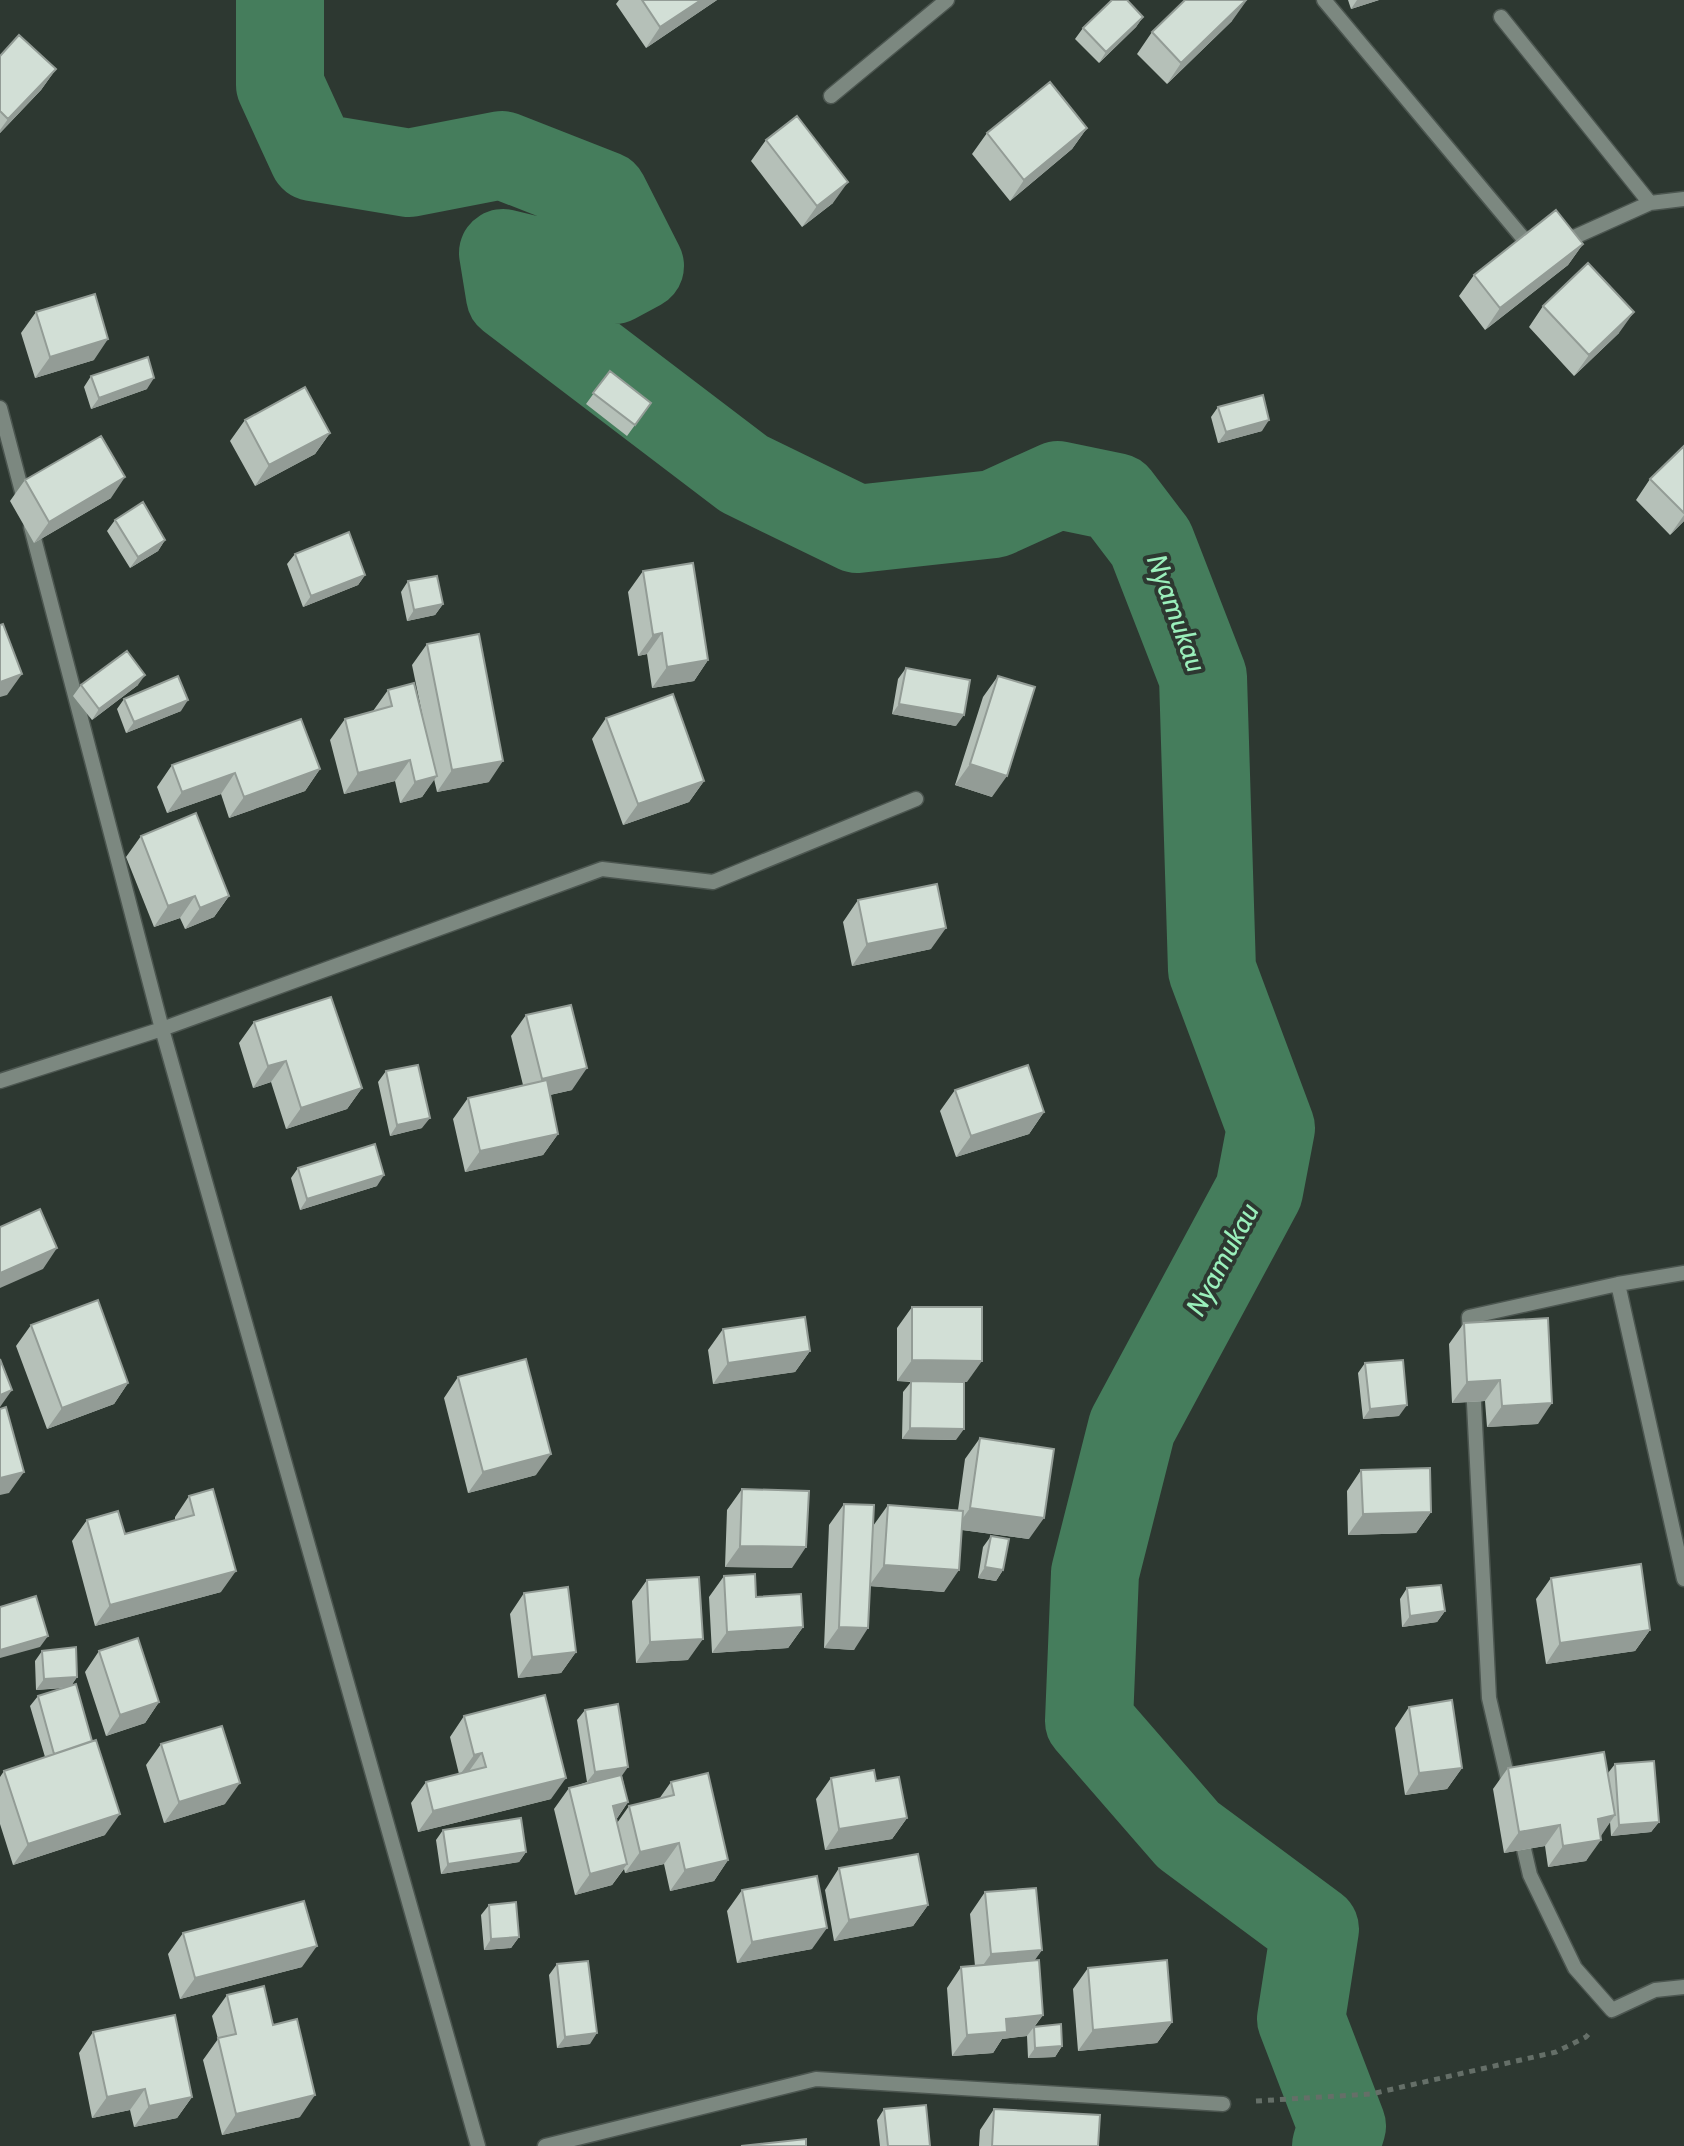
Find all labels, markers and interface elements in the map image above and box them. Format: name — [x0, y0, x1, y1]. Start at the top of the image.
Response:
water label: Nyamukau — [1140, 549, 1214, 677]
water label: Nyamukau — [1178, 1197, 1266, 1321]

